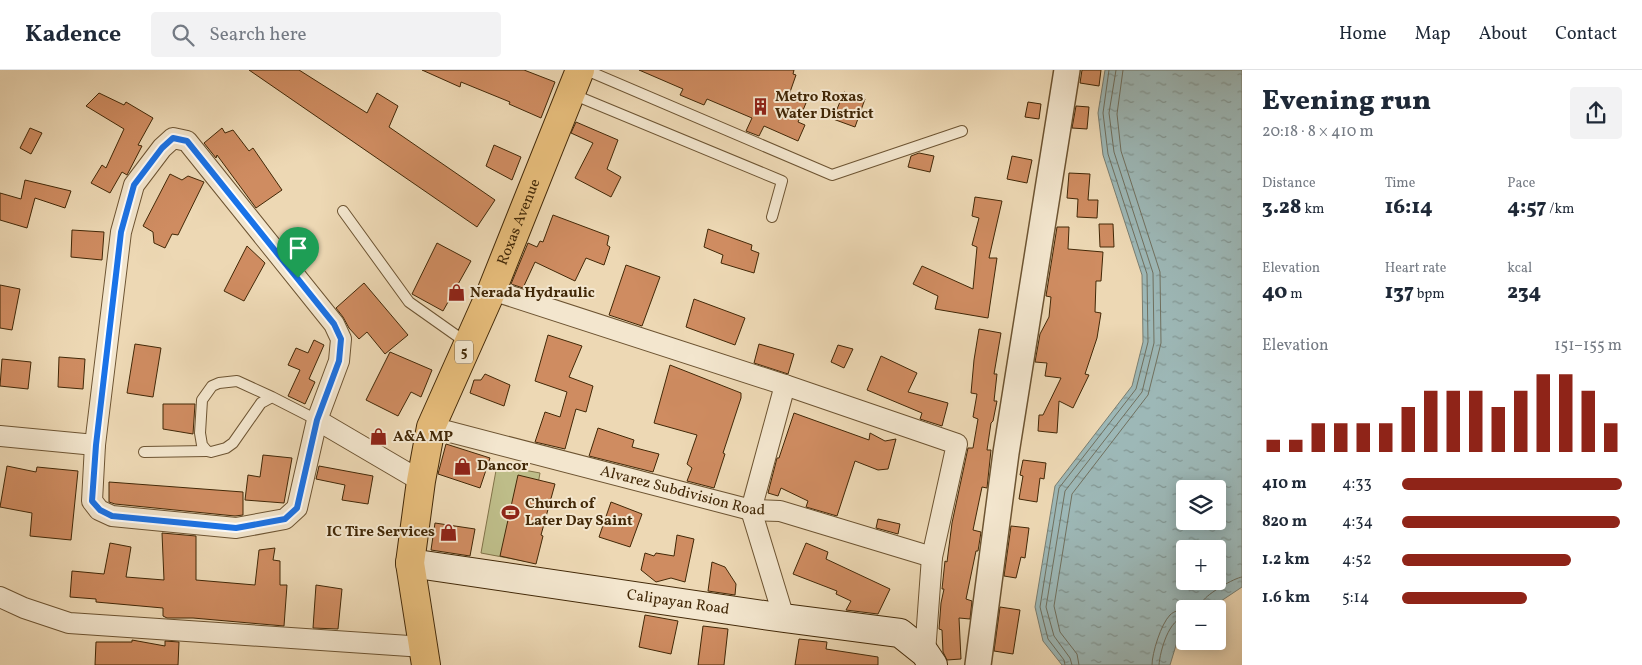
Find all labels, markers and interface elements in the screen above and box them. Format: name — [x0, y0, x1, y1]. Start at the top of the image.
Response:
search box — [151, 12, 501, 57]
text: Kadence — [25, 18, 121, 52]
icon: search — [169, 21, 197, 49]
text: Search here — [209, 22, 307, 48]
text: Home — [1339, 22, 1387, 47]
text: Map — [1415, 22, 1451, 47]
text: About — [1479, 22, 1527, 47]
text: Contact — [1555, 22, 1617, 47]
text: Evening run — [1262, 82, 1431, 121]
place label: Metro Roxas Water District — [775, 87, 874, 125]
button: share — [1570, 87, 1622, 139]
building icon: Metro Roxas Water District — [751, 96, 771, 116]
text: 20:18 · 8 × 410 m — [1262, 121, 1374, 143]
text: Distance — [1262, 174, 1316, 193]
text: Time — [1385, 174, 1415, 193]
text: Pace — [1507, 174, 1535, 193]
street label: Roxas Avenue — [492, 176, 546, 268]
text: 3.28 — [1262, 193, 1302, 222]
text: 16:14 — [1385, 193, 1433, 222]
text: 4:57 — [1507, 193, 1547, 222]
text: km — [1302, 200, 1324, 219]
text: /km — [1547, 200, 1574, 219]
pin — [277, 227, 319, 278]
icon: arrive — [284, 234, 312, 262]
text: Elevation — [1262, 259, 1320, 278]
text: Heart rate — [1385, 259, 1446, 278]
text: kcal — [1507, 259, 1532, 278]
text: 40 — [1262, 278, 1287, 307]
text: 137 — [1385, 278, 1414, 307]
text: 234 — [1507, 278, 1541, 307]
shop icon: Nerada Hydraulic — [446, 283, 466, 303]
place label: Nerada Hydraulic — [470, 283, 595, 304]
text: m — [1287, 285, 1303, 304]
text: bpm — [1414, 285, 1445, 304]
text: Elevation — [1262, 335, 1329, 357]
text: 151–155 m — [1554, 335, 1622, 357]
road number: 5 — [455, 340, 473, 364]
shop icon: A&A MP — [369, 427, 389, 447]
place label: A&A MP — [393, 427, 453, 448]
shop icon: Dancor — [453, 456, 473, 476]
place label: Dancor — [477, 456, 528, 477]
street label: Alvarez Subdivision Road — [598, 461, 766, 521]
text: 410 m — [1262, 473, 1307, 495]
text: 4:33 — [1342, 473, 1372, 495]
map controls — [1176, 480, 1226, 650]
button: layers — [1176, 480, 1226, 530]
place label: Church of Later Day Saint — [525, 494, 633, 532]
sports icon: Church of Later Day Saint — [501, 503, 521, 523]
text: 820 m — [1262, 511, 1307, 533]
text: 4:34 — [1342, 511, 1373, 533]
place label: IC Tire Services — [327, 522, 435, 543]
shop icon: IC Tire Services — [439, 522, 459, 542]
button: + — [1176, 540, 1226, 590]
text: 1.2 km — [1262, 549, 1310, 571]
text: 4:52 — [1342, 549, 1372, 571]
street label: Calipayan Road — [625, 585, 731, 620]
text: 1.6 km — [1262, 587, 1310, 609]
text: 5:14 — [1342, 587, 1369, 609]
button: − — [1176, 600, 1226, 650]

